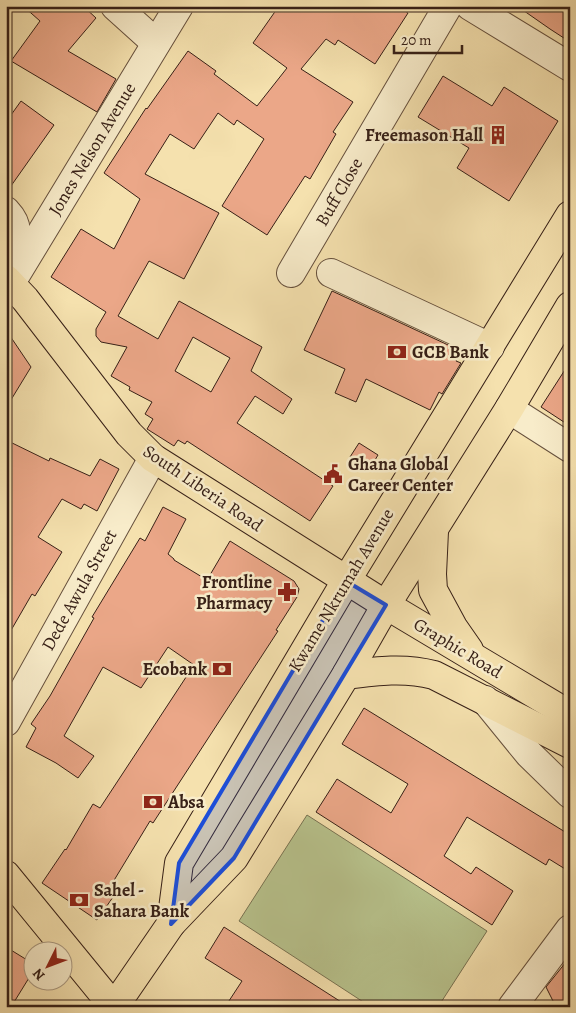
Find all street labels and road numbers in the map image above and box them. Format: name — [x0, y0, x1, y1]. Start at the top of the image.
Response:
street label: Jones Nelson Avenue — [43, 78, 141, 220]
street label: Buff Close — [310, 153, 368, 231]
street label: South Liberia Road — [138, 439, 268, 537]
street label: Kwame Nkrumah Avenue — [283, 504, 399, 676]
street label: Dede Awula Street — [36, 525, 122, 655]
street label: Graphic Road — [409, 612, 507, 684]

